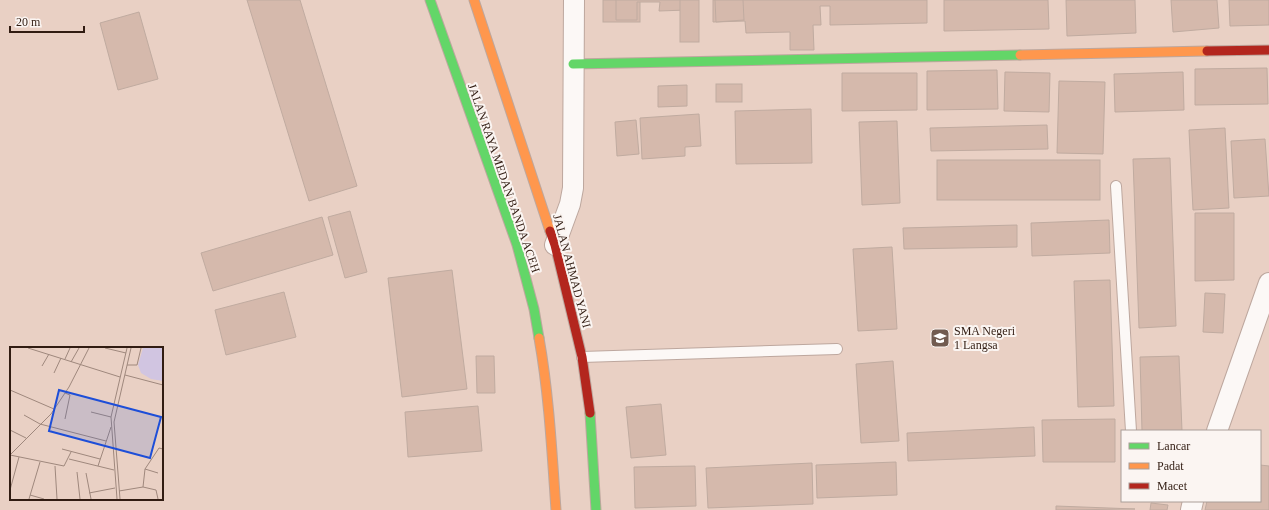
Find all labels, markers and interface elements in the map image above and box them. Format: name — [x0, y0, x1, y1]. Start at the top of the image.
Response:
scale bar — [10, 8, 84, 34]
text: 20 m — [16, 15, 41, 29]
street label: JALAN RAYA MEDAN BANDA ACEH — [465, 82, 543, 275]
street label: JALAN AHMAD YANI — [550, 213, 594, 329]
place label: SMA Negeri 1 Langsa — [954, 324, 1016, 352]
school or university icon: SMA Negeri 1 Langsa — [929, 327, 951, 349]
inset map — [10, 347, 163, 500]
legend — [1121, 430, 1261, 502]
text: Lancar — [1157, 439, 1190, 453]
text: Padat — [1157, 459, 1184, 473]
text: Macet — [1157, 479, 1188, 493]

